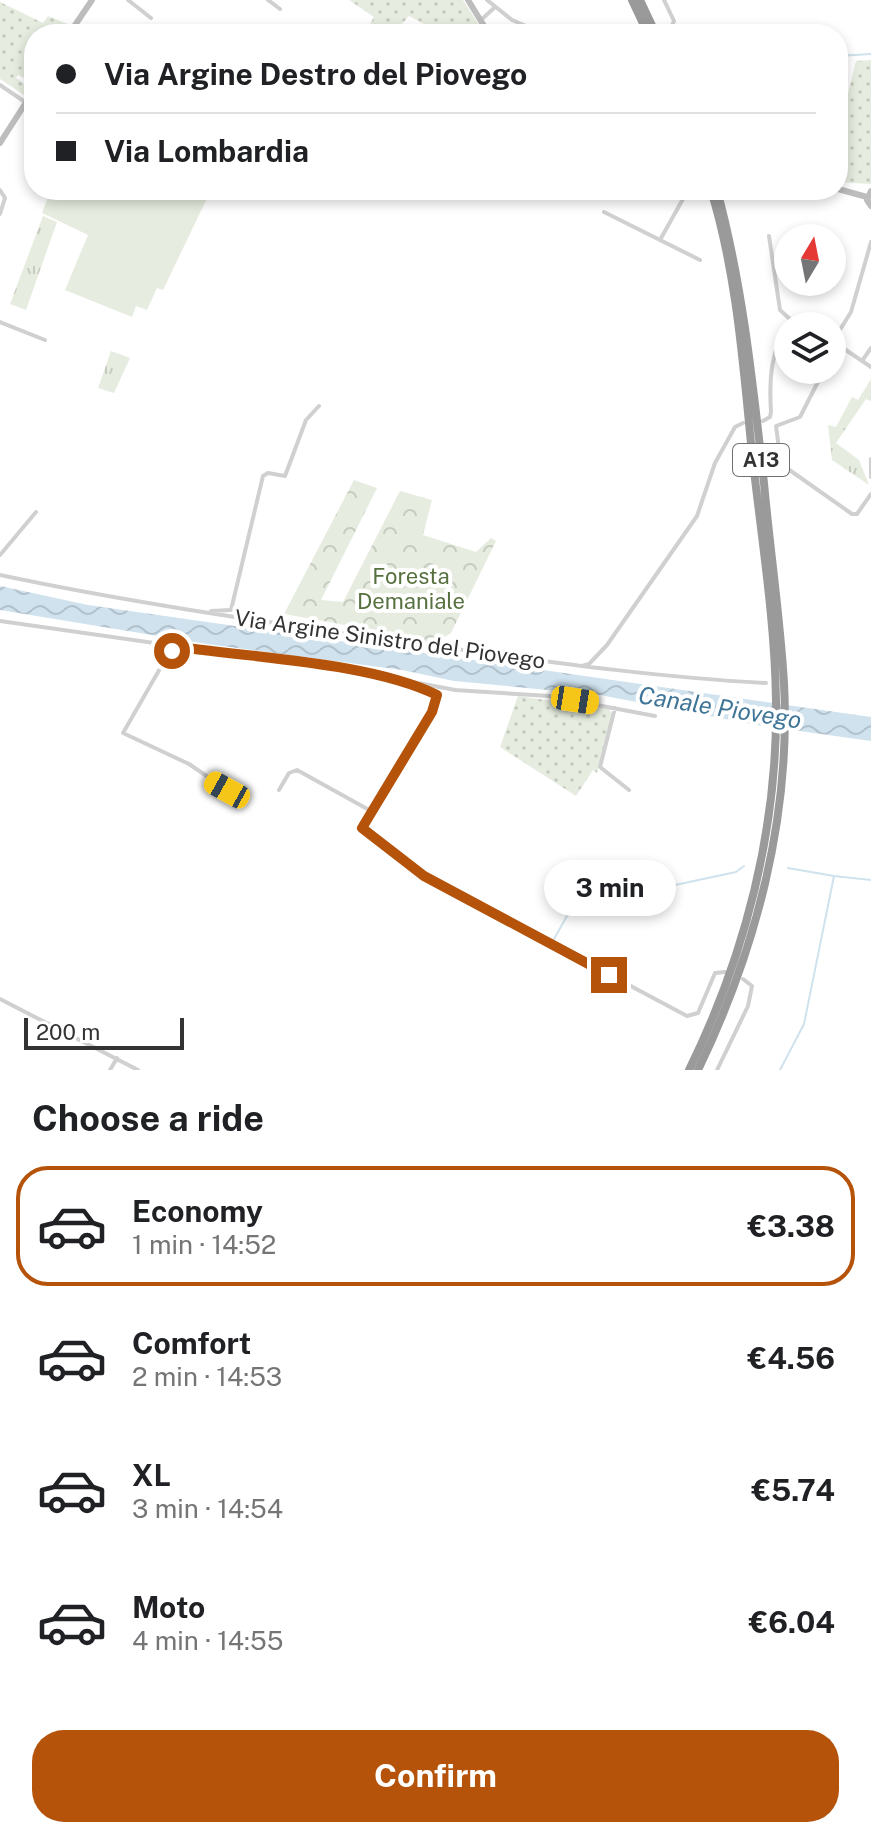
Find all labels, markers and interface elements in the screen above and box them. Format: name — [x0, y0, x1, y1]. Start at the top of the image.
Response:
text: Via Argine Destro del Piovego — [104, 56, 527, 92]
text: Via Lombardia — [104, 133, 309, 169]
north arrow — [774, 224, 846, 296]
map controls — [774, 224, 846, 384]
button: layers — [774, 312, 846, 384]
road number: A13 — [733, 444, 789, 476]
park label: Foresta Demaniale — [357, 563, 465, 614]
street label: Via Argine Sinistro del Piovego — [233, 604, 547, 674]
route start — [154, 633, 190, 669]
water label: Canale Piovego — [637, 680, 803, 734]
car — [549, 684, 601, 716]
car — [200, 768, 254, 812]
callout: 3 min — [543, 859, 675, 915]
text: 3 min — [576, 872, 644, 903]
route end — [591, 957, 627, 993]
scale bar — [24, 1014, 184, 1050]
text: 200 m — [36, 1019, 100, 1045]
text: Choose a ride — [32, 1097, 264, 1139]
icon: car — [36, 1190, 108, 1262]
text: Economy — [132, 1193, 263, 1229]
text: €3.38 — [747, 1208, 835, 1244]
text: 1 min · 14:52 — [132, 1229, 276, 1260]
icon: car — [36, 1322, 108, 1394]
text: Comfort — [132, 1325, 251, 1361]
text: €4.56 — [748, 1340, 835, 1376]
text: 2 min · 14:53 — [132, 1361, 282, 1392]
icon: car — [36, 1454, 108, 1526]
text: XL — [132, 1457, 171, 1493]
text: €5.74 — [751, 1472, 835, 1508]
text: 3 min · 14:54 — [132, 1493, 283, 1524]
icon: car — [36, 1586, 108, 1658]
text: Moto — [132, 1589, 205, 1625]
text: €6.04 — [749, 1604, 835, 1640]
text: 4 min · 14:55 — [132, 1625, 283, 1656]
button: Confirm — [32, 1730, 839, 1822]

